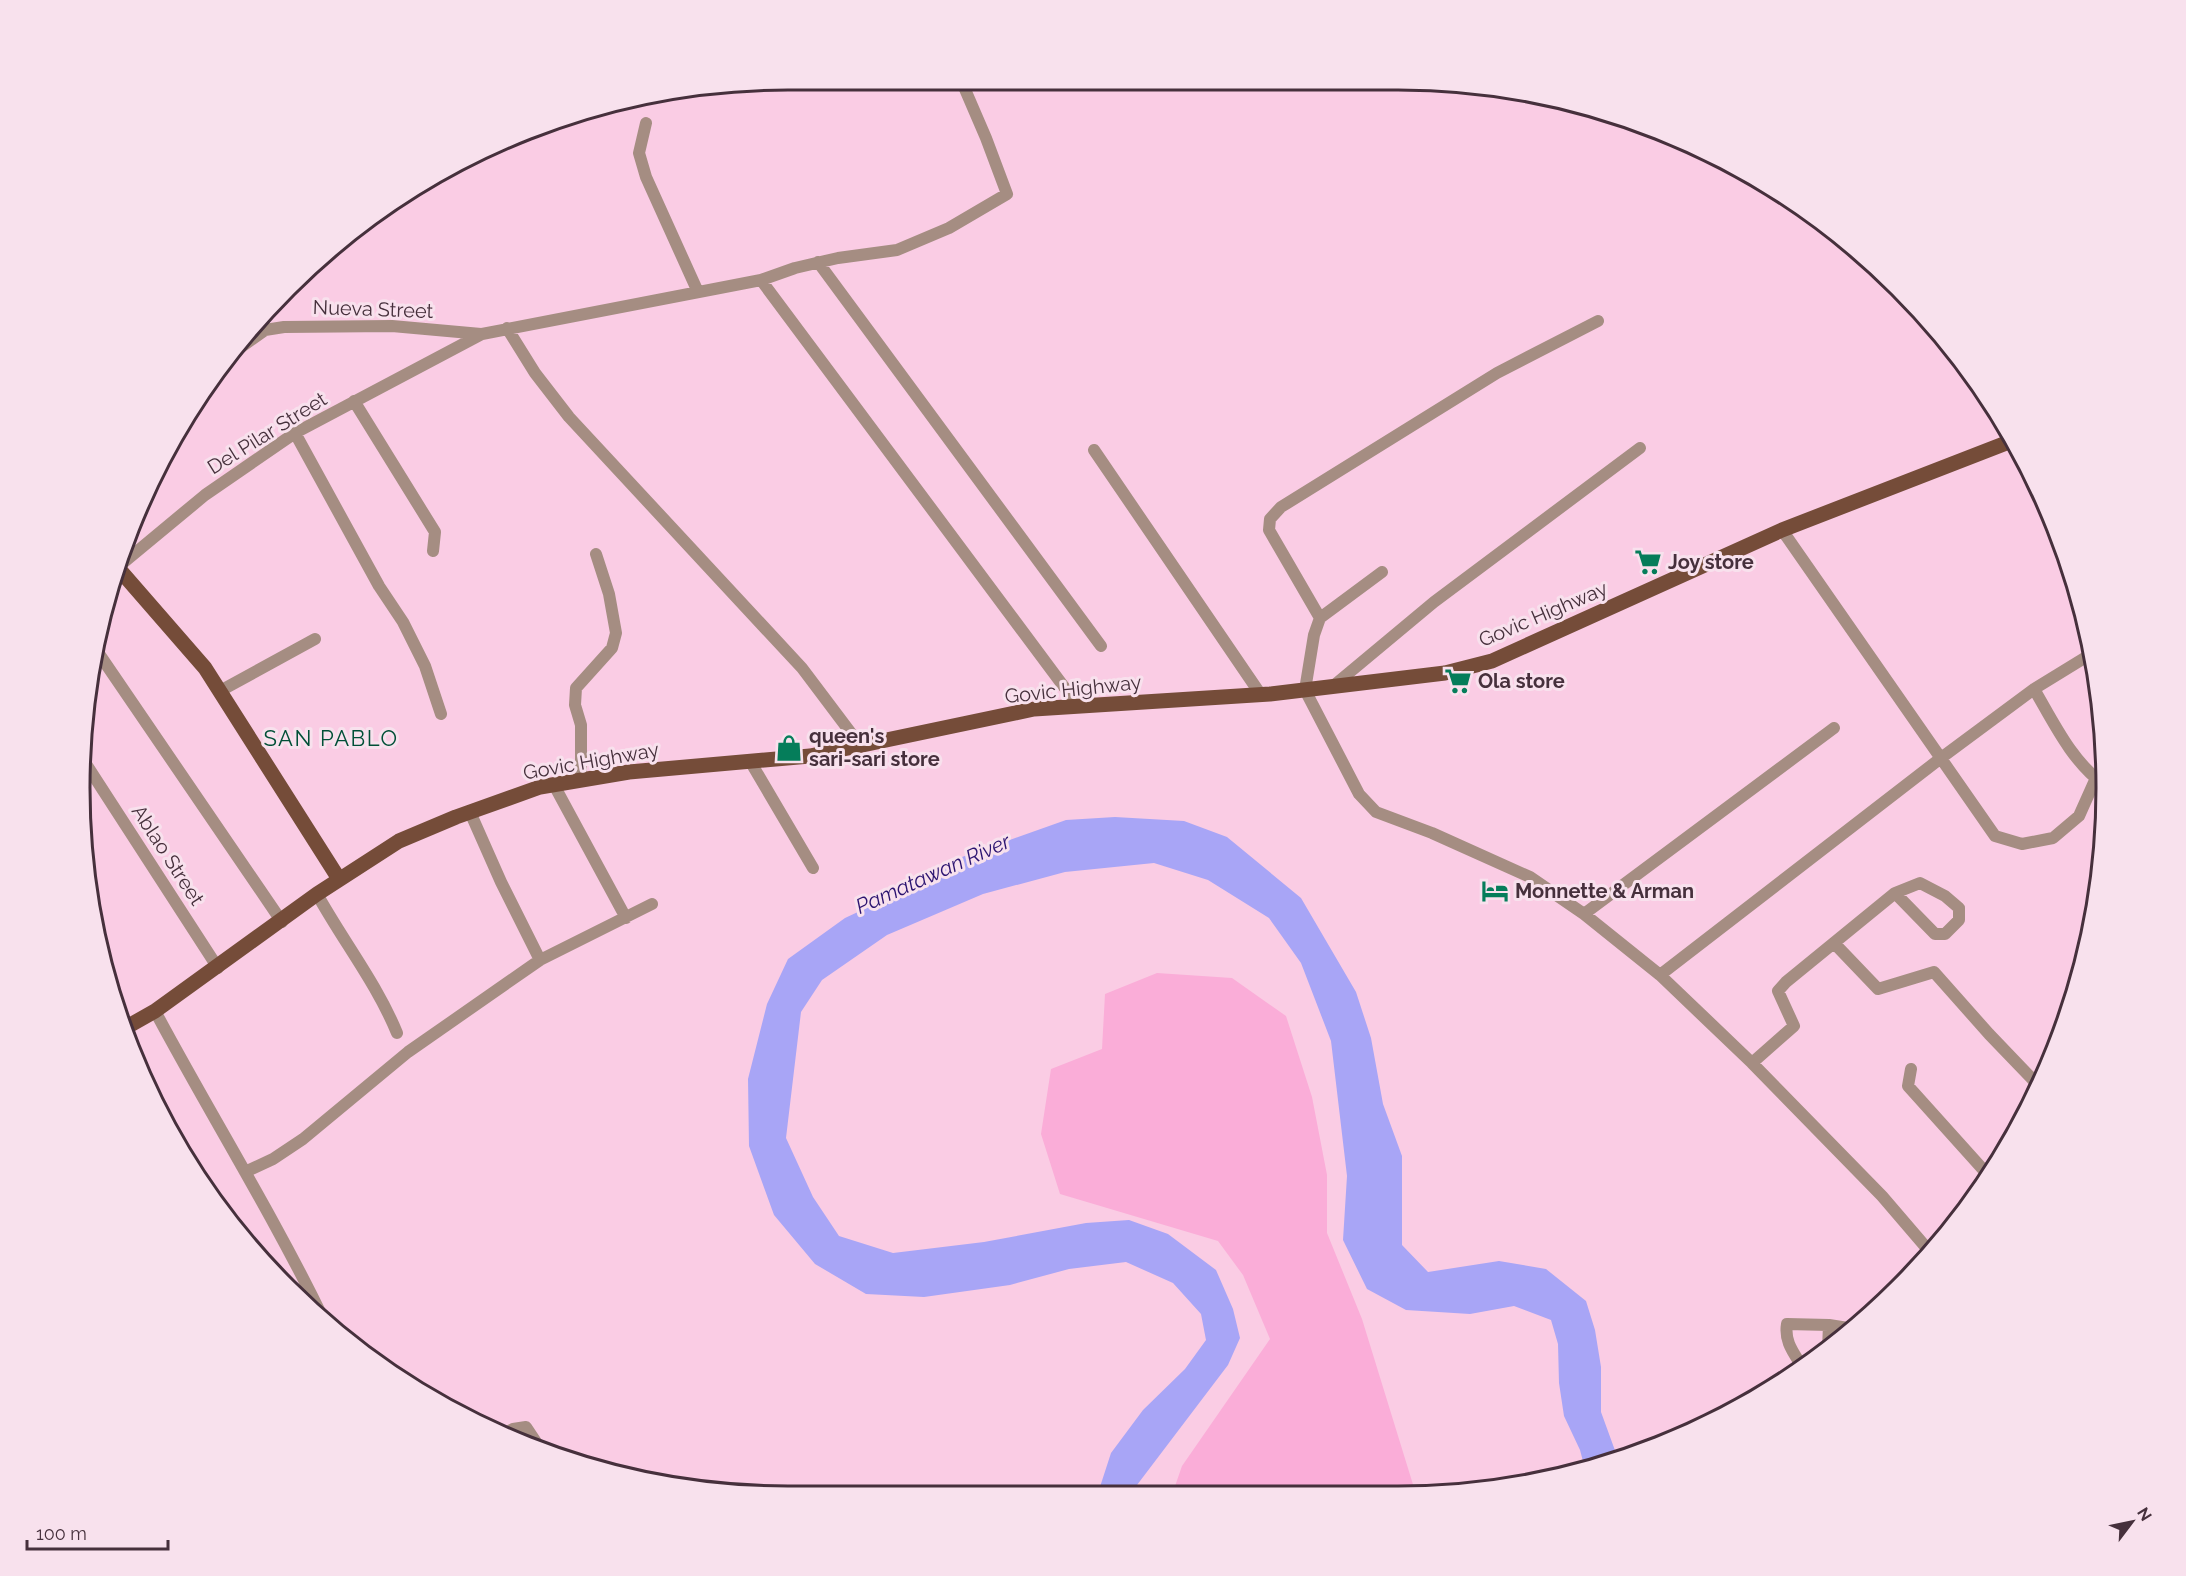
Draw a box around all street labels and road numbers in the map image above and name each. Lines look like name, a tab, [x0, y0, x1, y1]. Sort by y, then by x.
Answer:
street label: Nueva Street	[312, 295, 434, 323]
street label: Del Pilar Street	[203, 387, 331, 479]
street label: Govic Highway	[1475, 576, 1611, 652]
street label: Govic Highway	[1003, 670, 1143, 708]
street label: Govic Highway	[521, 737, 661, 785]
street label: Ablao Street	[127, 800, 209, 910]

